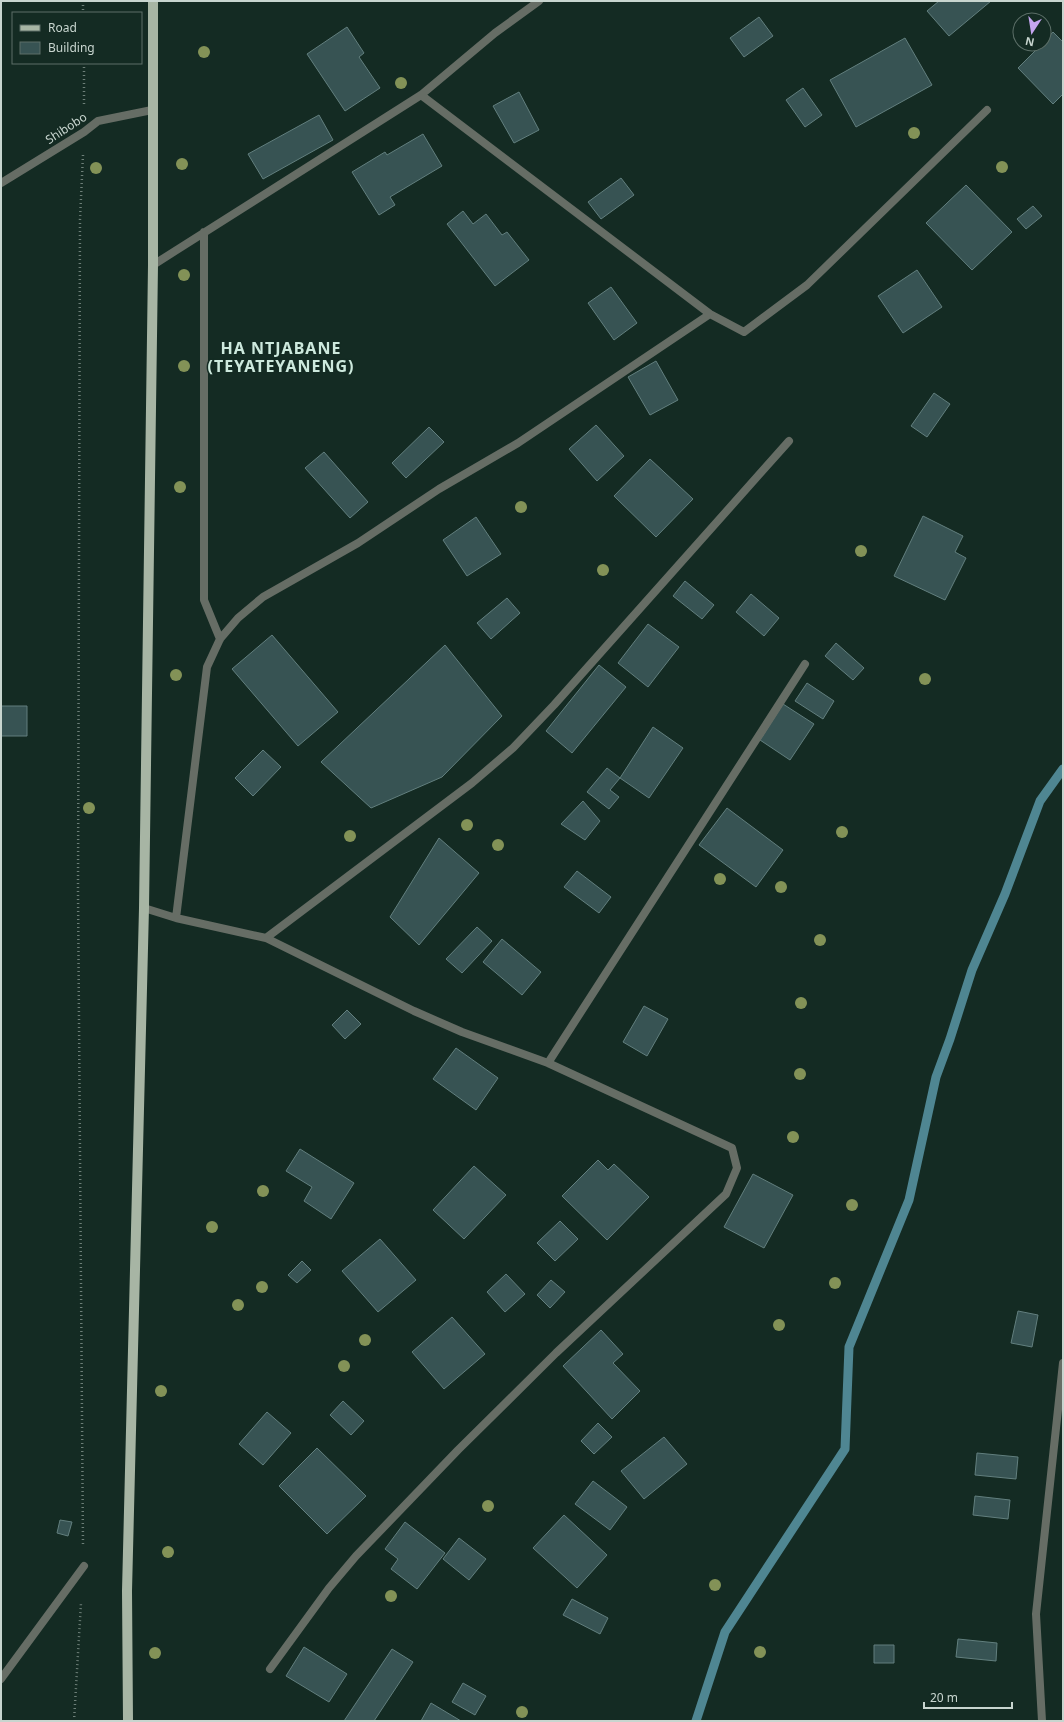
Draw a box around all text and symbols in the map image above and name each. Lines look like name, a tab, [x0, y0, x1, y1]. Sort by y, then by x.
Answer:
legend	[12, 12, 142, 64]
north arrow	[1012, 12, 1052, 52]
text: Road	[48, 19, 77, 36]
text: N	[1024, 34, 1036, 51]
text: Building	[48, 39, 95, 56]
street label: Shibobo	[42, 108, 90, 148]
district label: HA NTJABANE (TEYATEYANENG)	[208, 337, 354, 377]
scale bar	[924, 1684, 1012, 1710]
text: 20 m	[930, 1689, 958, 1706]

